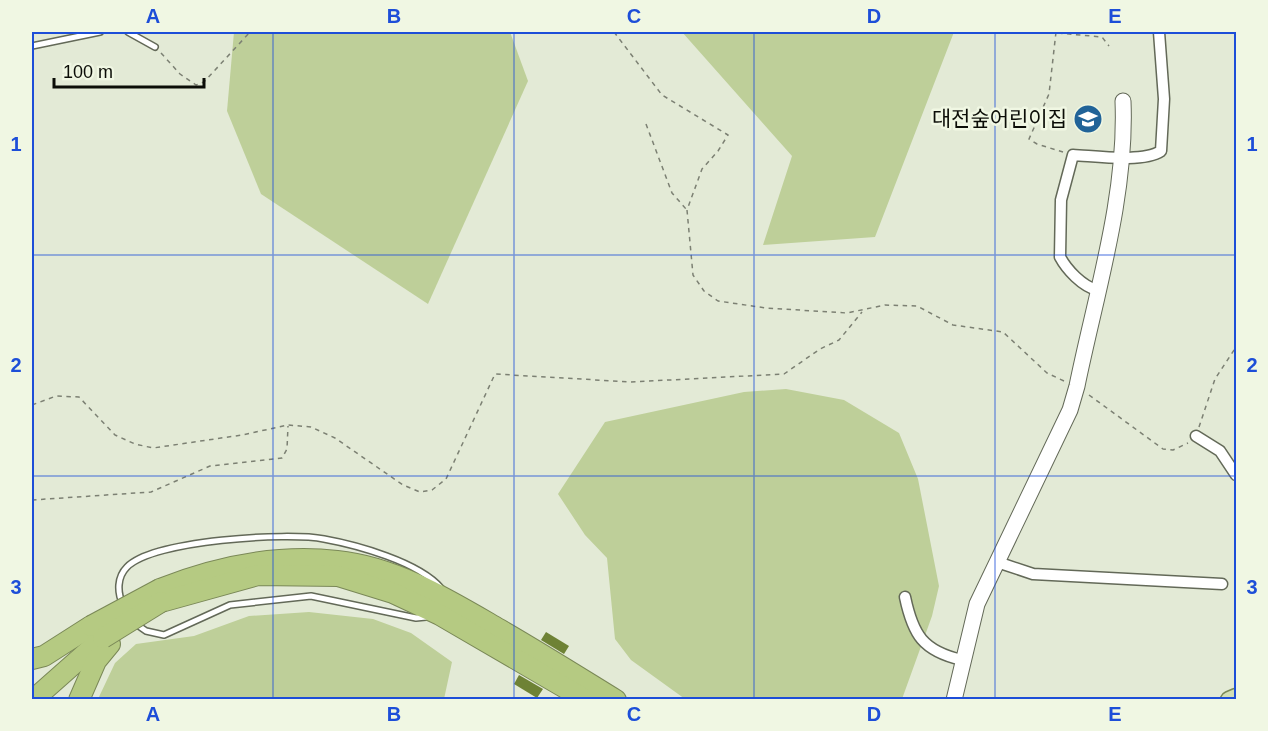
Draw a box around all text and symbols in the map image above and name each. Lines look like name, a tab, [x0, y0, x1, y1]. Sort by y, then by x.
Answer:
text: A	[146, 5, 160, 27]
text: B	[387, 5, 401, 27]
text: C	[627, 5, 641, 27]
text: D	[867, 5, 881, 27]
text: E	[1108, 5, 1122, 27]
scale bar	[54, 51, 204, 89]
text: 100 m	[63, 62, 113, 82]
school or university icon: 대전숲어린이집	[1072, 103, 1104, 135]
place label: 대전숲어린이집	[932, 107, 1067, 130]
text: 1	[10, 133, 22, 155]
text: 1	[1246, 133, 1258, 155]
text: 2	[10, 354, 22, 376]
text: 2	[1246, 354, 1258, 376]
text: 3	[10, 576, 22, 598]
text: 3	[1246, 576, 1258, 598]
text: A	[146, 703, 160, 725]
text: B	[387, 703, 401, 725]
text: C	[627, 703, 641, 725]
text: D	[867, 703, 881, 725]
text: E	[1108, 703, 1122, 725]

